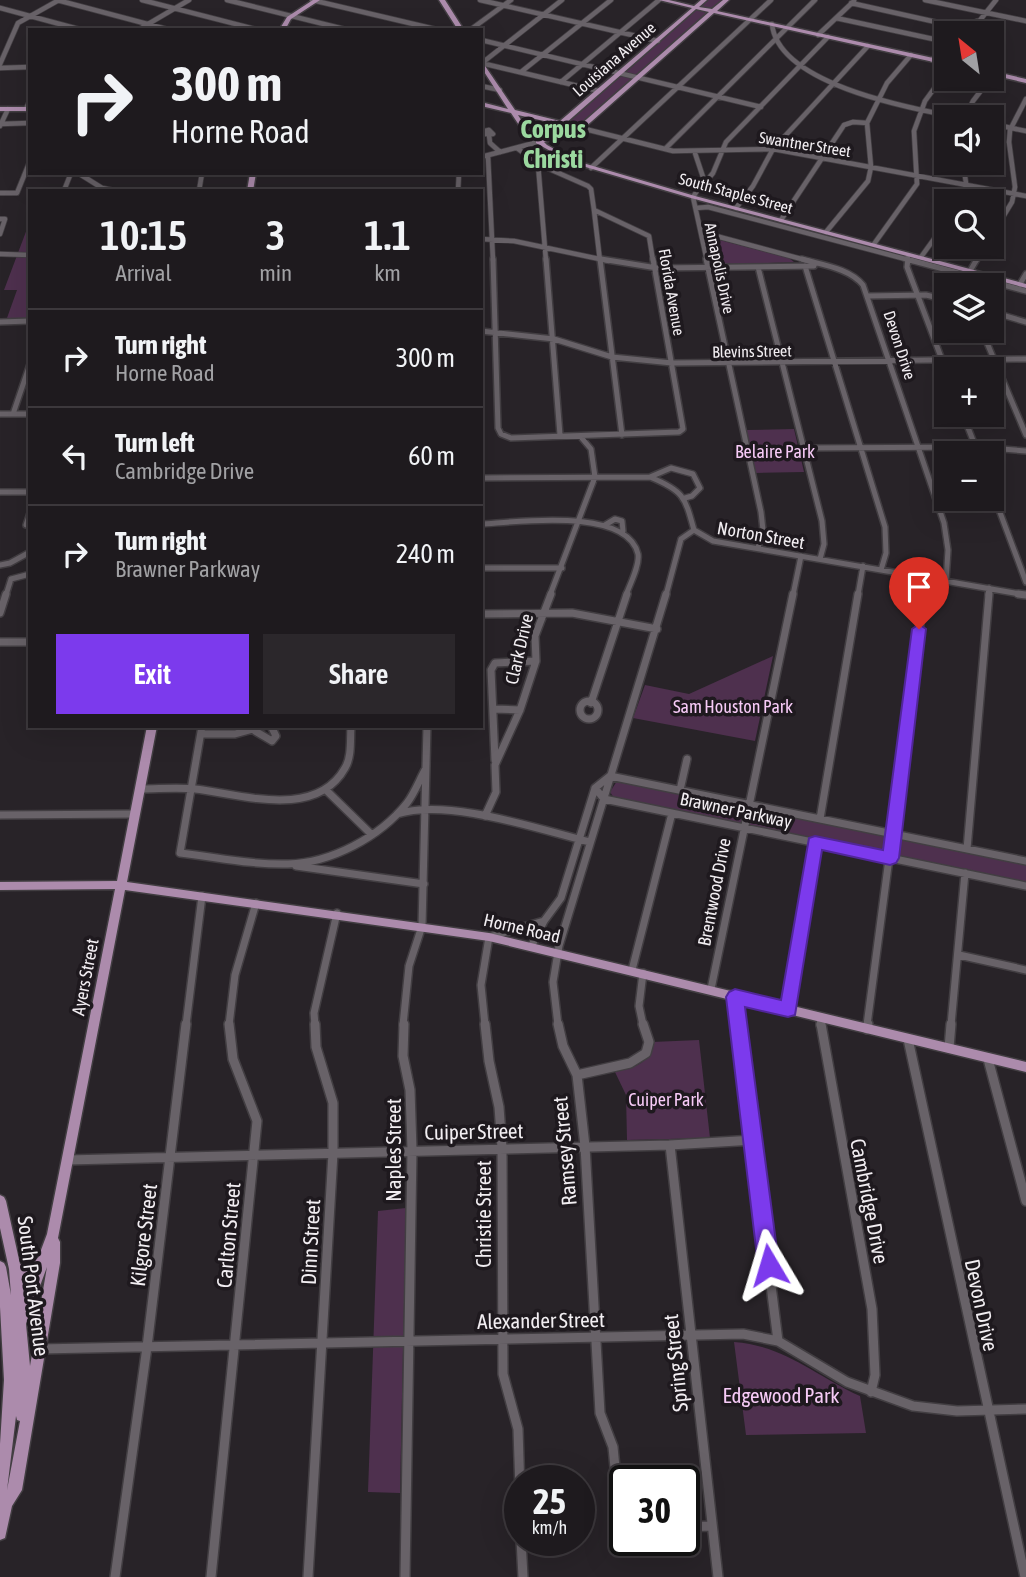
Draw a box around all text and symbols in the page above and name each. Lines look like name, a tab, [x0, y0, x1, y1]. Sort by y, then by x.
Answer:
street label: Louisiana Avenue	[569, 18, 659, 100]
north arrow	[934, 21, 1004, 91]
map controls	[934, 21, 1004, 511]
text: 300 m	[171, 55, 282, 111]
icon: right	[56, 56, 147, 147]
button: sound	[934, 105, 1004, 175]
text: Horne Road	[171, 113, 310, 150]
district label: Corpus Christi	[520, 114, 586, 174]
street label: Swantner Street	[758, 128, 853, 160]
street label: South Staples Street	[677, 169, 795, 218]
button: search	[934, 189, 1004, 259]
text: 10:15	[100, 211, 187, 259]
text: 3	[266, 211, 286, 259]
text: 1.1	[364, 211, 411, 259]
street label: Annapolis Drive	[701, 221, 738, 315]
street label: Florida Avenue	[656, 247, 688, 337]
text: Arrival	[115, 260, 172, 286]
text: min	[259, 260, 292, 286]
text: km	[374, 260, 401, 286]
button: layers	[934, 273, 1004, 343]
street label: Devon Drive	[880, 308, 920, 382]
text: Turn right	[115, 330, 206, 360]
icon: right	[56, 339, 94, 377]
street label: Blevins Street	[712, 341, 792, 361]
text: 300 m	[396, 343, 455, 373]
button: +	[934, 357, 1004, 427]
text: Horne Road	[115, 360, 215, 386]
text: Turn left	[115, 428, 195, 458]
icon: left	[56, 437, 94, 475]
text: 60 m	[408, 441, 455, 471]
park label: Belaire Park	[735, 441, 815, 462]
button: −	[934, 441, 1004, 511]
text: Cambridge Drive	[115, 458, 254, 484]
street label: Norton Street	[716, 517, 806, 553]
text: Turn right	[115, 526, 206, 556]
icon: right	[56, 535, 94, 573]
text: 240 m	[396, 539, 455, 569]
text: Brawner Parkway	[115, 556, 260, 582]
pin	[889, 557, 949, 629]
icon: arrive	[900, 568, 938, 606]
street label: Clark Drive	[501, 612, 537, 686]
button: Exit	[56, 634, 249, 714]
button: Share	[263, 634, 455, 714]
park label: Sam Houston Park	[673, 696, 793, 717]
street label: Brawner Parkway	[678, 788, 794, 832]
street label: Brentwood Drive	[693, 836, 735, 948]
street label: Horne Road	[482, 909, 562, 947]
street label: Ayers Street	[67, 937, 103, 1017]
park label: Cuiper Park	[628, 1089, 704, 1110]
street label: Ramsey Street	[547, 1095, 581, 1207]
street label: Naples Street	[381, 1098, 405, 1202]
street label: Cuiper Street	[424, 1118, 524, 1144]
street label: Cambridge Drive	[846, 1136, 894, 1266]
street label: Christie Street	[471, 1160, 495, 1268]
street label: Carlton Street	[211, 1181, 245, 1289]
street label: Kilgore Street	[125, 1182, 161, 1288]
street label: Dinn Street	[296, 1198, 324, 1286]
street label: South Port Avenue	[14, 1215, 54, 1357]
position arrow	[732, 1228, 806, 1302]
street label: Devon Drive	[961, 1257, 1003, 1353]
street label: Alexander Street	[477, 1307, 605, 1333]
street label: Spring Street	[658, 1313, 692, 1413]
park label: Edgewood Park	[723, 1383, 839, 1407]
speed limit sign: 30	[609, 1465, 700, 1556]
text: 25	[533, 1481, 566, 1521]
text: km/h	[532, 1517, 567, 1538]

